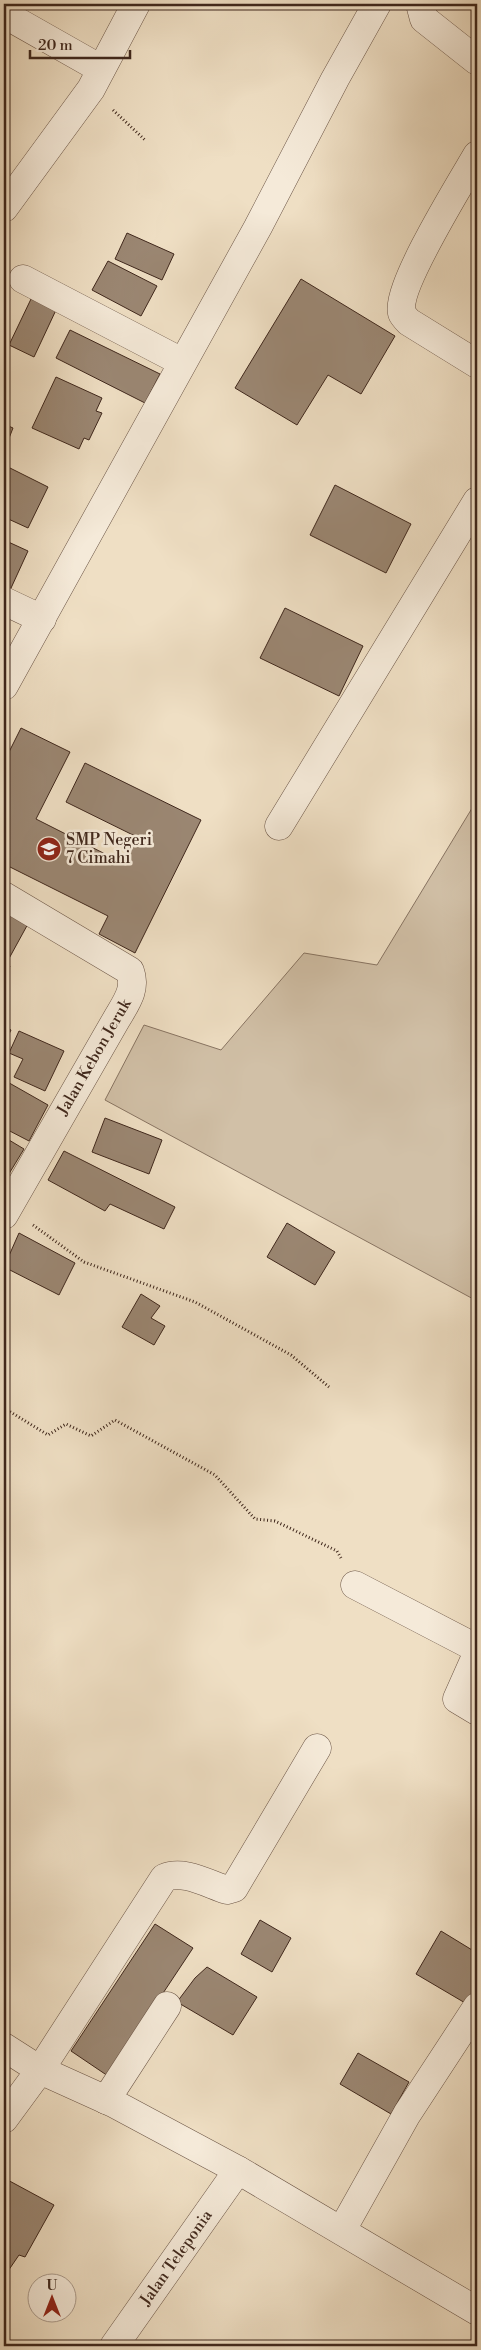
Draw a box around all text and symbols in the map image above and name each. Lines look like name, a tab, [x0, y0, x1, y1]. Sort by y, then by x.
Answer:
scale bar	[30, 28, 130, 60]
text: 20 m	[38, 36, 73, 55]
place label: SMP Negeri 7 Cimahi	[66, 830, 152, 868]
school or university icon: SMP Negeri 7 Cimahi	[36, 836, 62, 862]
street label: Jalan Kebon Jeruk	[52, 994, 136, 1120]
street label: Jalan Teleponia	[135, 2205, 217, 2310]
north arrow	[28, 2272, 78, 2322]
text: U	[47, 2277, 58, 2295]

